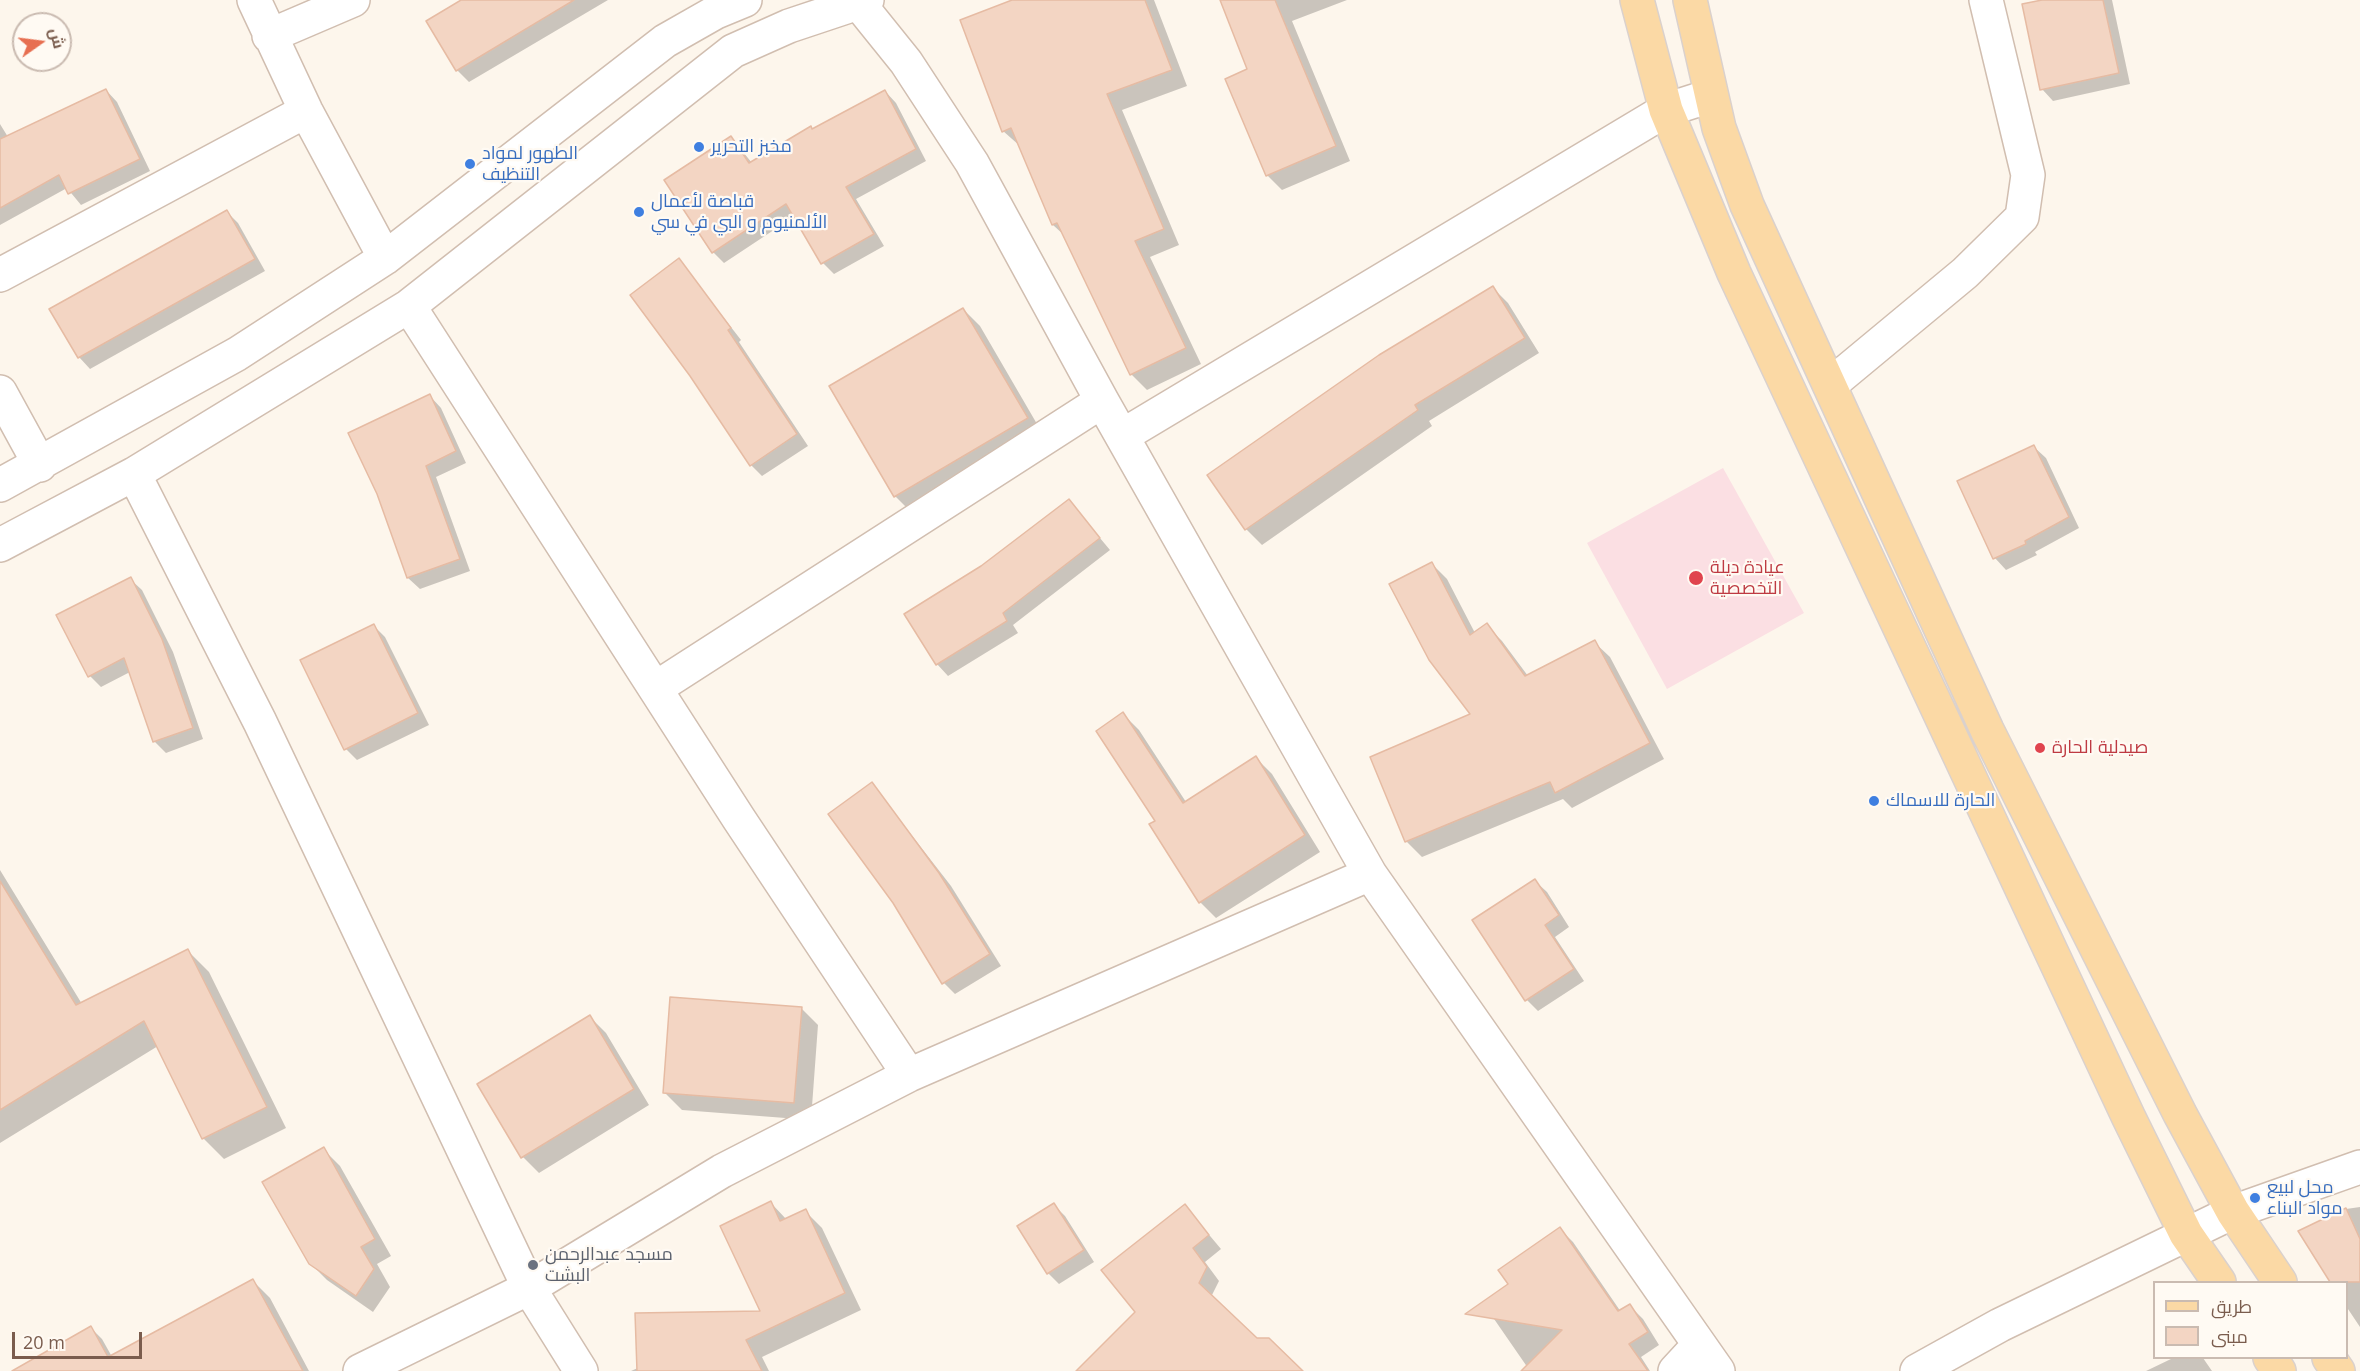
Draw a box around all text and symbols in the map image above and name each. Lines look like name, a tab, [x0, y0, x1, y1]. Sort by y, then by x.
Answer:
north arrow	[12, 12, 72, 72]
text: ش	[44, 26, 71, 51]
place label: مخبز التحرير	[711, 136, 792, 158]
marker: مخبز التحرير	[692, 140, 706, 154]
place label: الطهور لمواد التنظيف	[482, 143, 578, 186]
marker: الطهور لمواد التنظيف	[463, 157, 477, 171]
place label: قباصة لأعمال الألمنيوم و البي في سي	[651, 191, 827, 234]
marker: قباصة لأعمال الألمنيوم و البي في سي	[632, 205, 646, 219]
place label: عيادة ديلة التخصصية	[1710, 557, 1785, 600]
marker: عيادة ديلة التخصصية	[1687, 569, 1705, 587]
place label: صيدلية الحارة	[2052, 737, 2148, 759]
marker: صيدلية الحارة	[2033, 741, 2047, 755]
place label: الحارة للاسماك	[1886, 790, 1995, 812]
marker: الحارة للاسماك	[1867, 794, 1881, 808]
place label: محل لبيع مواد البناء	[2267, 1177, 2343, 1220]
marker: محل لبيع مواد البناء	[2248, 1191, 2262, 1205]
place label: مسجد عبدالرحمن البشت	[545, 1244, 673, 1286]
marker: مسجد عبدالرحمن البشت	[526, 1258, 540, 1272]
legend	[2153, 1281, 2348, 1359]
text: طريق	[2211, 1294, 2252, 1318]
scale bar	[15, 1320, 146, 1358]
text: مبنى	[2211, 1324, 2248, 1348]
text: 20 m	[23, 1330, 65, 1354]

